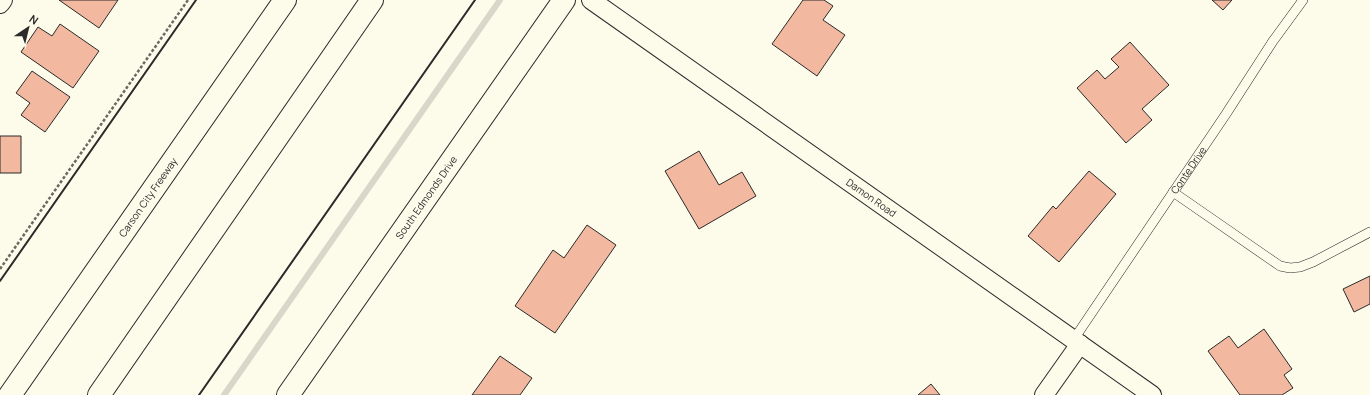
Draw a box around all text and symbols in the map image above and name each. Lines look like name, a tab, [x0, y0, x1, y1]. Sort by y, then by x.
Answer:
north arrow	[8, 8, 48, 48]
text: N	[26, 11, 42, 28]
street label: Conte Drive	[1167, 143, 1209, 196]
street label: South Edmonds Drive	[392, 153, 460, 242]
street label: Carson City Freeway	[115, 154, 181, 240]
street label: Damon Road	[844, 175, 899, 220]

